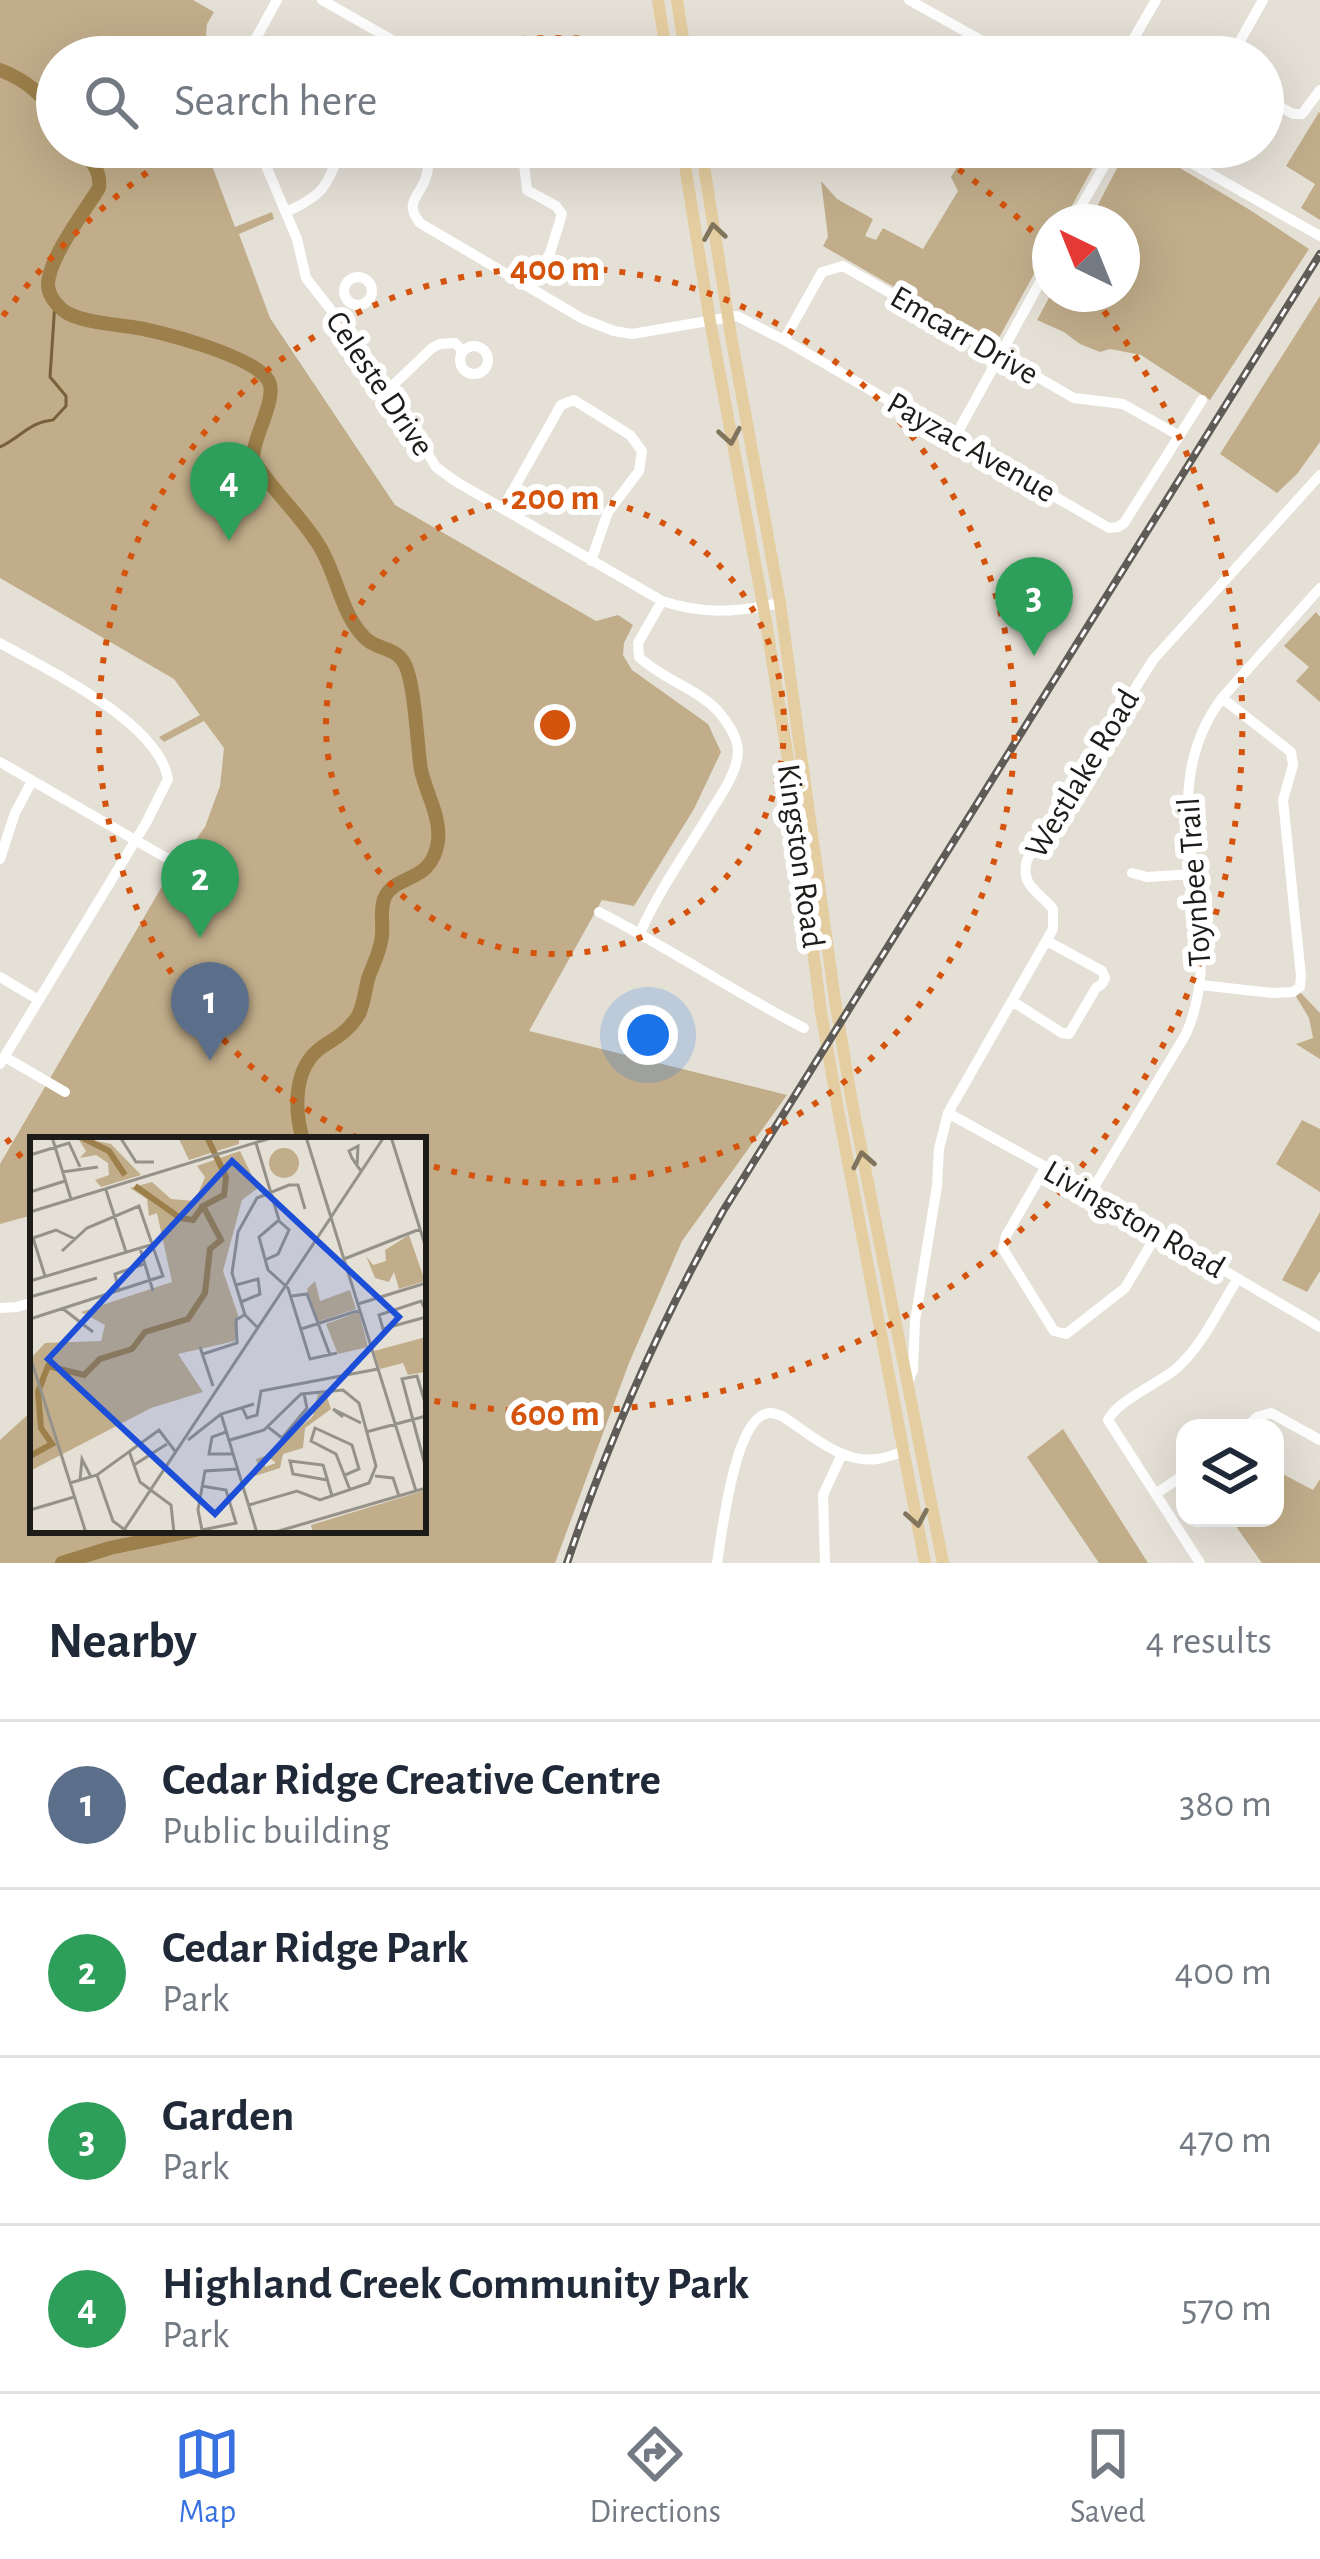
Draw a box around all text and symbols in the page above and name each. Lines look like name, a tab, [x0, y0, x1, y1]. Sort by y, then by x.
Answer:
search box	[36, 36, 1284, 168]
icon: search	[78, 69, 144, 135]
text: Search here	[174, 79, 377, 124]
north arrow	[1032, 204, 1140, 312]
one-way arrow	[702, 222, 728, 241]
text: 400 m	[510, 251, 600, 287]
street label: Emcarr Drive	[884, 281, 1044, 391]
street label: Celeste Drive	[319, 306, 439, 462]
street label: Payzac Avenue	[881, 387, 1061, 509]
one-way arrow	[717, 425, 742, 445]
pin: 4	[190, 442, 268, 541]
text: 200 m	[511, 480, 599, 516]
pin: 3	[995, 557, 1073, 656]
street label: Westlake Road	[1020, 684, 1146, 864]
centre of rings	[534, 704, 576, 746]
street label: Kingston Road	[771, 762, 829, 950]
street label: Toynbee Trail	[1173, 796, 1217, 968]
pin: 2	[161, 839, 239, 938]
pin: 1	[171, 962, 249, 1061]
your location	[618, 1005, 678, 1065]
inset map	[30, 1137, 426, 1533]
one-way arrow	[851, 1150, 877, 1170]
street label: Livingston Road	[1038, 1155, 1230, 1285]
text: 600 m	[510, 1396, 600, 1432]
map controls	[1176, 1419, 1284, 1527]
button: layers	[1176, 1419, 1284, 1527]
one-way arrow	[903, 1508, 928, 1528]
text: Nearby	[48, 1616, 197, 1667]
text: 4 results	[1145, 1622, 1272, 1661]
text: Cedar Ridge Creative Centre	[162, 1758, 661, 1803]
text: 1	[80, 1785, 94, 1824]
text: 380 m	[1179, 1785, 1272, 1824]
text: Public building	[162, 1812, 390, 1851]
text: Cedar Ridge Park	[162, 1926, 468, 1971]
text: 2	[78, 1953, 96, 1992]
text: 400 m	[1174, 1953, 1272, 1992]
text: Park	[162, 1980, 229, 2019]
text: Garden	[162, 2094, 294, 2139]
text: 3	[79, 2121, 95, 2160]
text: 470 m	[1179, 2121, 1272, 2160]
text: Park	[162, 2148, 229, 2187]
text: Highland Creek Community Park	[162, 2262, 749, 2307]
text: 4	[77, 2289, 97, 2328]
text: 570 m	[1181, 2289, 1272, 2328]
text: Park	[162, 2316, 229, 2355]
tab: Map	[174, 2421, 240, 2533]
tab: Directions	[589, 2421, 721, 2533]
tab: Saved	[1070, 2421, 1145, 2533]

